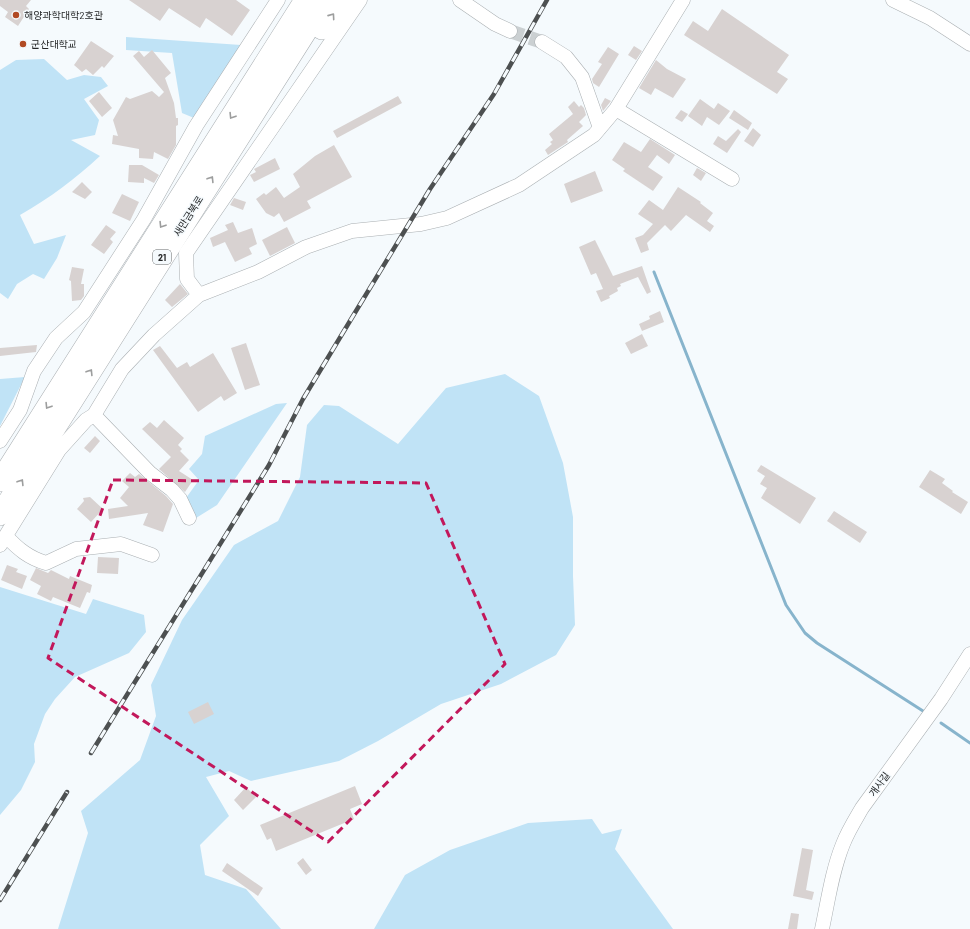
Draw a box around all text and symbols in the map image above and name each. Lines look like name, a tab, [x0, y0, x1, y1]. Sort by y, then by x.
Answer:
place label: 해양과학대학2호관	[24, 9, 104, 21]
marker: 해양과학대학2호관	[11, 10, 21, 20]
one-way arrow	[327, 13, 335, 20]
place label: 군산대학교	[31, 38, 77, 50]
marker: 군산대학교	[18, 39, 28, 49]
one-way arrow	[229, 112, 237, 119]
one-way arrow	[207, 176, 214, 183]
street label: 새만금북로	[171, 193, 205, 239]
one-way arrow	[160, 221, 167, 228]
road number: 21	[153, 250, 171, 264]
one-way arrow	[85, 369, 93, 376]
one-way arrow	[45, 402, 52, 409]
one-way arrow	[16, 479, 23, 486]
street label: 개사길	[866, 769, 892, 799]

